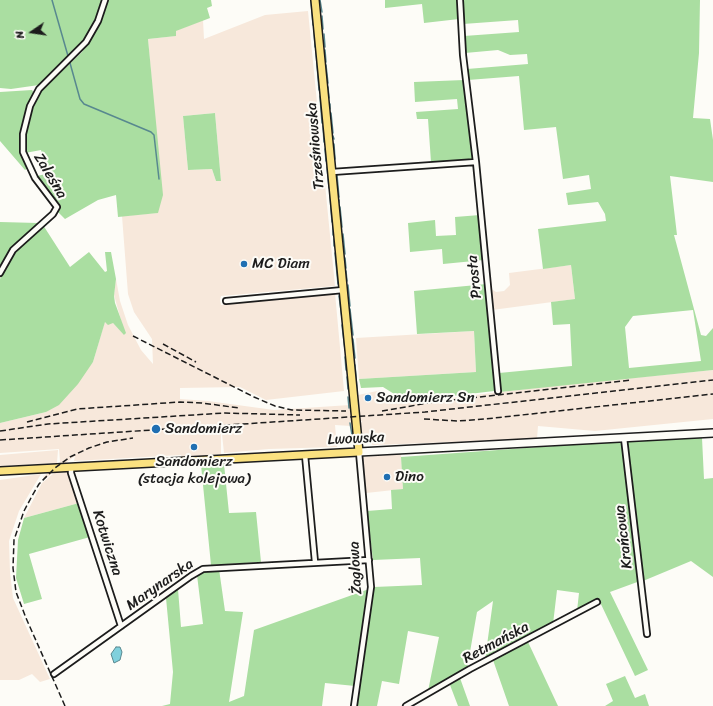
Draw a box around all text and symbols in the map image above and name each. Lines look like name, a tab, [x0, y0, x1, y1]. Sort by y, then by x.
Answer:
north arrow	[12, 12, 52, 52]
text: N	[10, 29, 30, 41]
street label: Trześniowska	[303, 102, 329, 190]
street label: Zaleśna	[29, 150, 71, 202]
place label: MC Diam	[252, 255, 310, 273]
street label: Prosta	[464, 255, 486, 299]
marker: MC Diam	[239, 259, 249, 269]
place label: Sandomierz Sn	[376, 389, 475, 407]
marker: Sandomierz Sn	[363, 393, 373, 403]
place label: Sandomierz	[165, 420, 242, 438]
marker: Sandomierz	[150, 423, 162, 435]
street label: Lwowska	[327, 429, 385, 449]
marker: Sandomierz (stacja kolejowa)	[189, 442, 199, 452]
place label: Sandomierz (stacja kolejowa)	[138, 453, 250, 488]
place label: Dino	[395, 468, 424, 486]
marker: Dino	[382, 472, 392, 482]
street label: Krańcowa	[611, 504, 637, 570]
street label: Kotwiczna	[88, 508, 126, 578]
street label: Żaglowa	[346, 541, 366, 595]
street label: Marynarska	[123, 555, 197, 615]
street label: Retmańska	[460, 618, 532, 668]

